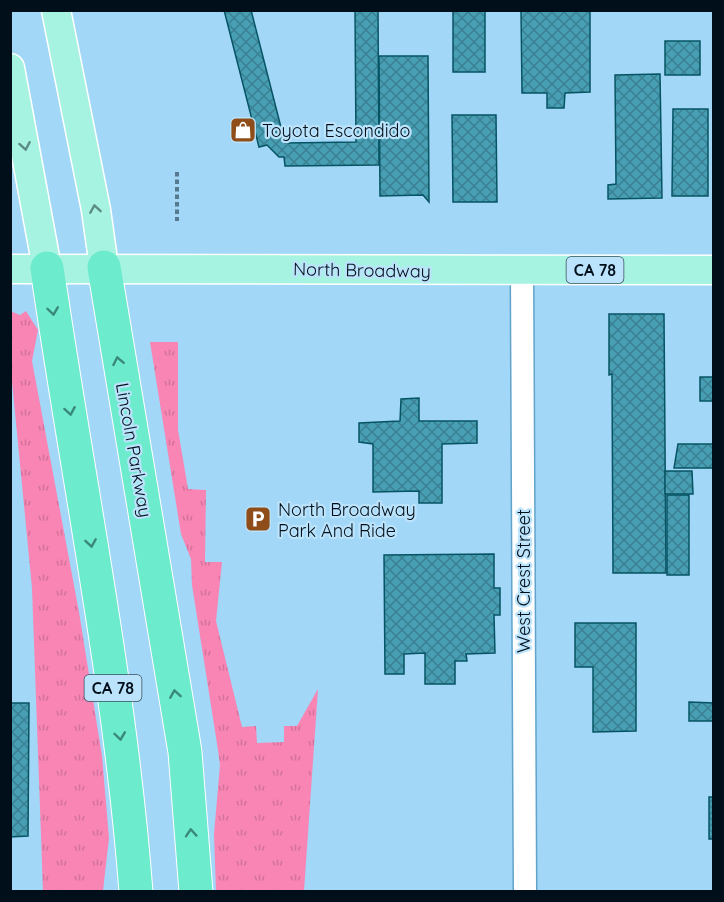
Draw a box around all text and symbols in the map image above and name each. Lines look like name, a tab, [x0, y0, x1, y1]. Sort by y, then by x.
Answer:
shop icon: Toyota Escondido	[228, 115, 258, 145]
place label: Toyota Escondido	[262, 119, 410, 142]
one-way arrow	[18, 141, 31, 151]
one-way arrow	[90, 205, 102, 214]
street label: North Broadway	[293, 257, 431, 283]
road number: CA 78	[566, 257, 624, 283]
one-way arrow	[47, 306, 59, 315]
one-way arrow	[112, 357, 125, 367]
street label: Lincoln Parkway	[111, 381, 157, 519]
one-way arrow	[63, 405, 76, 415]
place label: North Broadway Park And Ride	[278, 498, 416, 542]
parking icon: North Broadway Park And Ride	[243, 504, 273, 534]
street label: West Crest Street	[512, 509, 535, 653]
one-way arrow	[85, 539, 97, 548]
road number: CA 78	[84, 675, 142, 701]
one-way arrow	[170, 690, 182, 699]
one-way arrow	[113, 732, 126, 741]
one-way arrow	[185, 829, 198, 838]

